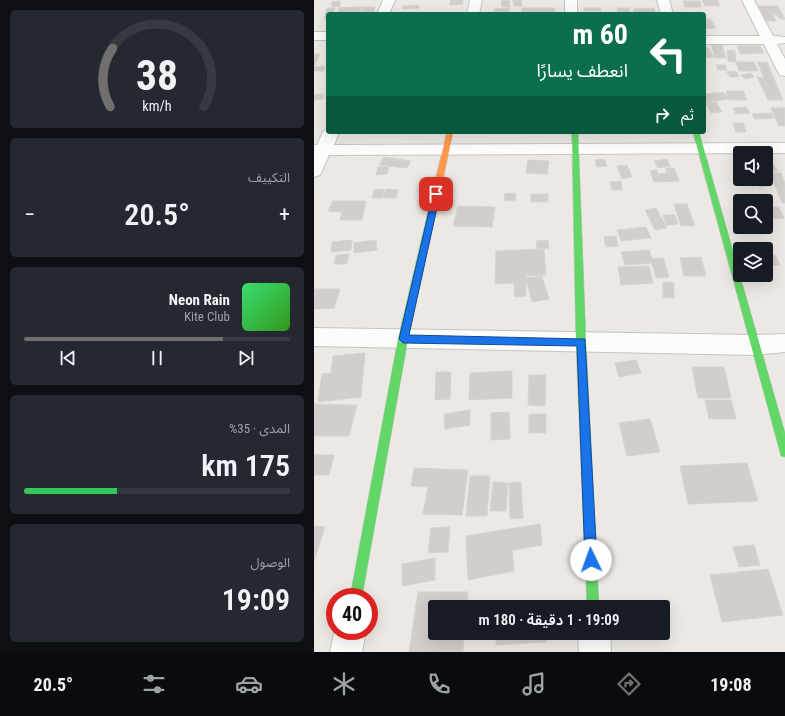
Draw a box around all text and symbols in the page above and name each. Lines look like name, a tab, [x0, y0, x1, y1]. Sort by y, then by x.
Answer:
text: 60 m	[572, 18, 628, 51]
icon: left	[642, 28, 694, 80]
text: 38	[136, 51, 178, 100]
text: انعطف يسارًا	[536, 60, 628, 81]
text: km/h	[142, 98, 172, 114]
icon: right	[651, 104, 673, 126]
text: ثم	[681, 106, 694, 124]
map controls	[733, 146, 773, 282]
button: sound	[733, 146, 773, 186]
text: التكييف	[248, 170, 290, 185]
pin	[419, 177, 453, 211]
icon: arrive	[425, 183, 447, 205]
button: search	[733, 194, 773, 234]
text: 20.5°	[124, 197, 190, 232]
text: −	[24, 202, 35, 227]
text: +	[279, 202, 290, 227]
button: layers	[733, 242, 773, 282]
text: Neon Rain	[169, 291, 230, 309]
text: Kite Club	[184, 309, 230, 324]
icon: previous	[57, 347, 79, 369]
icon: pause	[146, 347, 168, 369]
icon: next	[235, 347, 257, 369]
text: المدى · 35%	[229, 421, 290, 436]
text: 175 km	[201, 448, 290, 483]
position arrow	[570, 539, 612, 581]
text: الوصول	[250, 555, 290, 570]
text: 19:09	[222, 582, 290, 617]
speed limit sign: 40	[326, 588, 378, 640]
text: 19:09 · 1 دقيقة · 180 m	[479, 611, 619, 629]
icon: filters	[140, 670, 168, 698]
icon: car	[235, 670, 263, 698]
icon: climate	[330, 670, 358, 698]
icon: phone	[425, 670, 453, 698]
icon: music	[520, 670, 548, 698]
icon: directions	[615, 670, 643, 698]
text: 20.5°	[34, 674, 73, 695]
text: 19:08	[710, 674, 752, 695]

